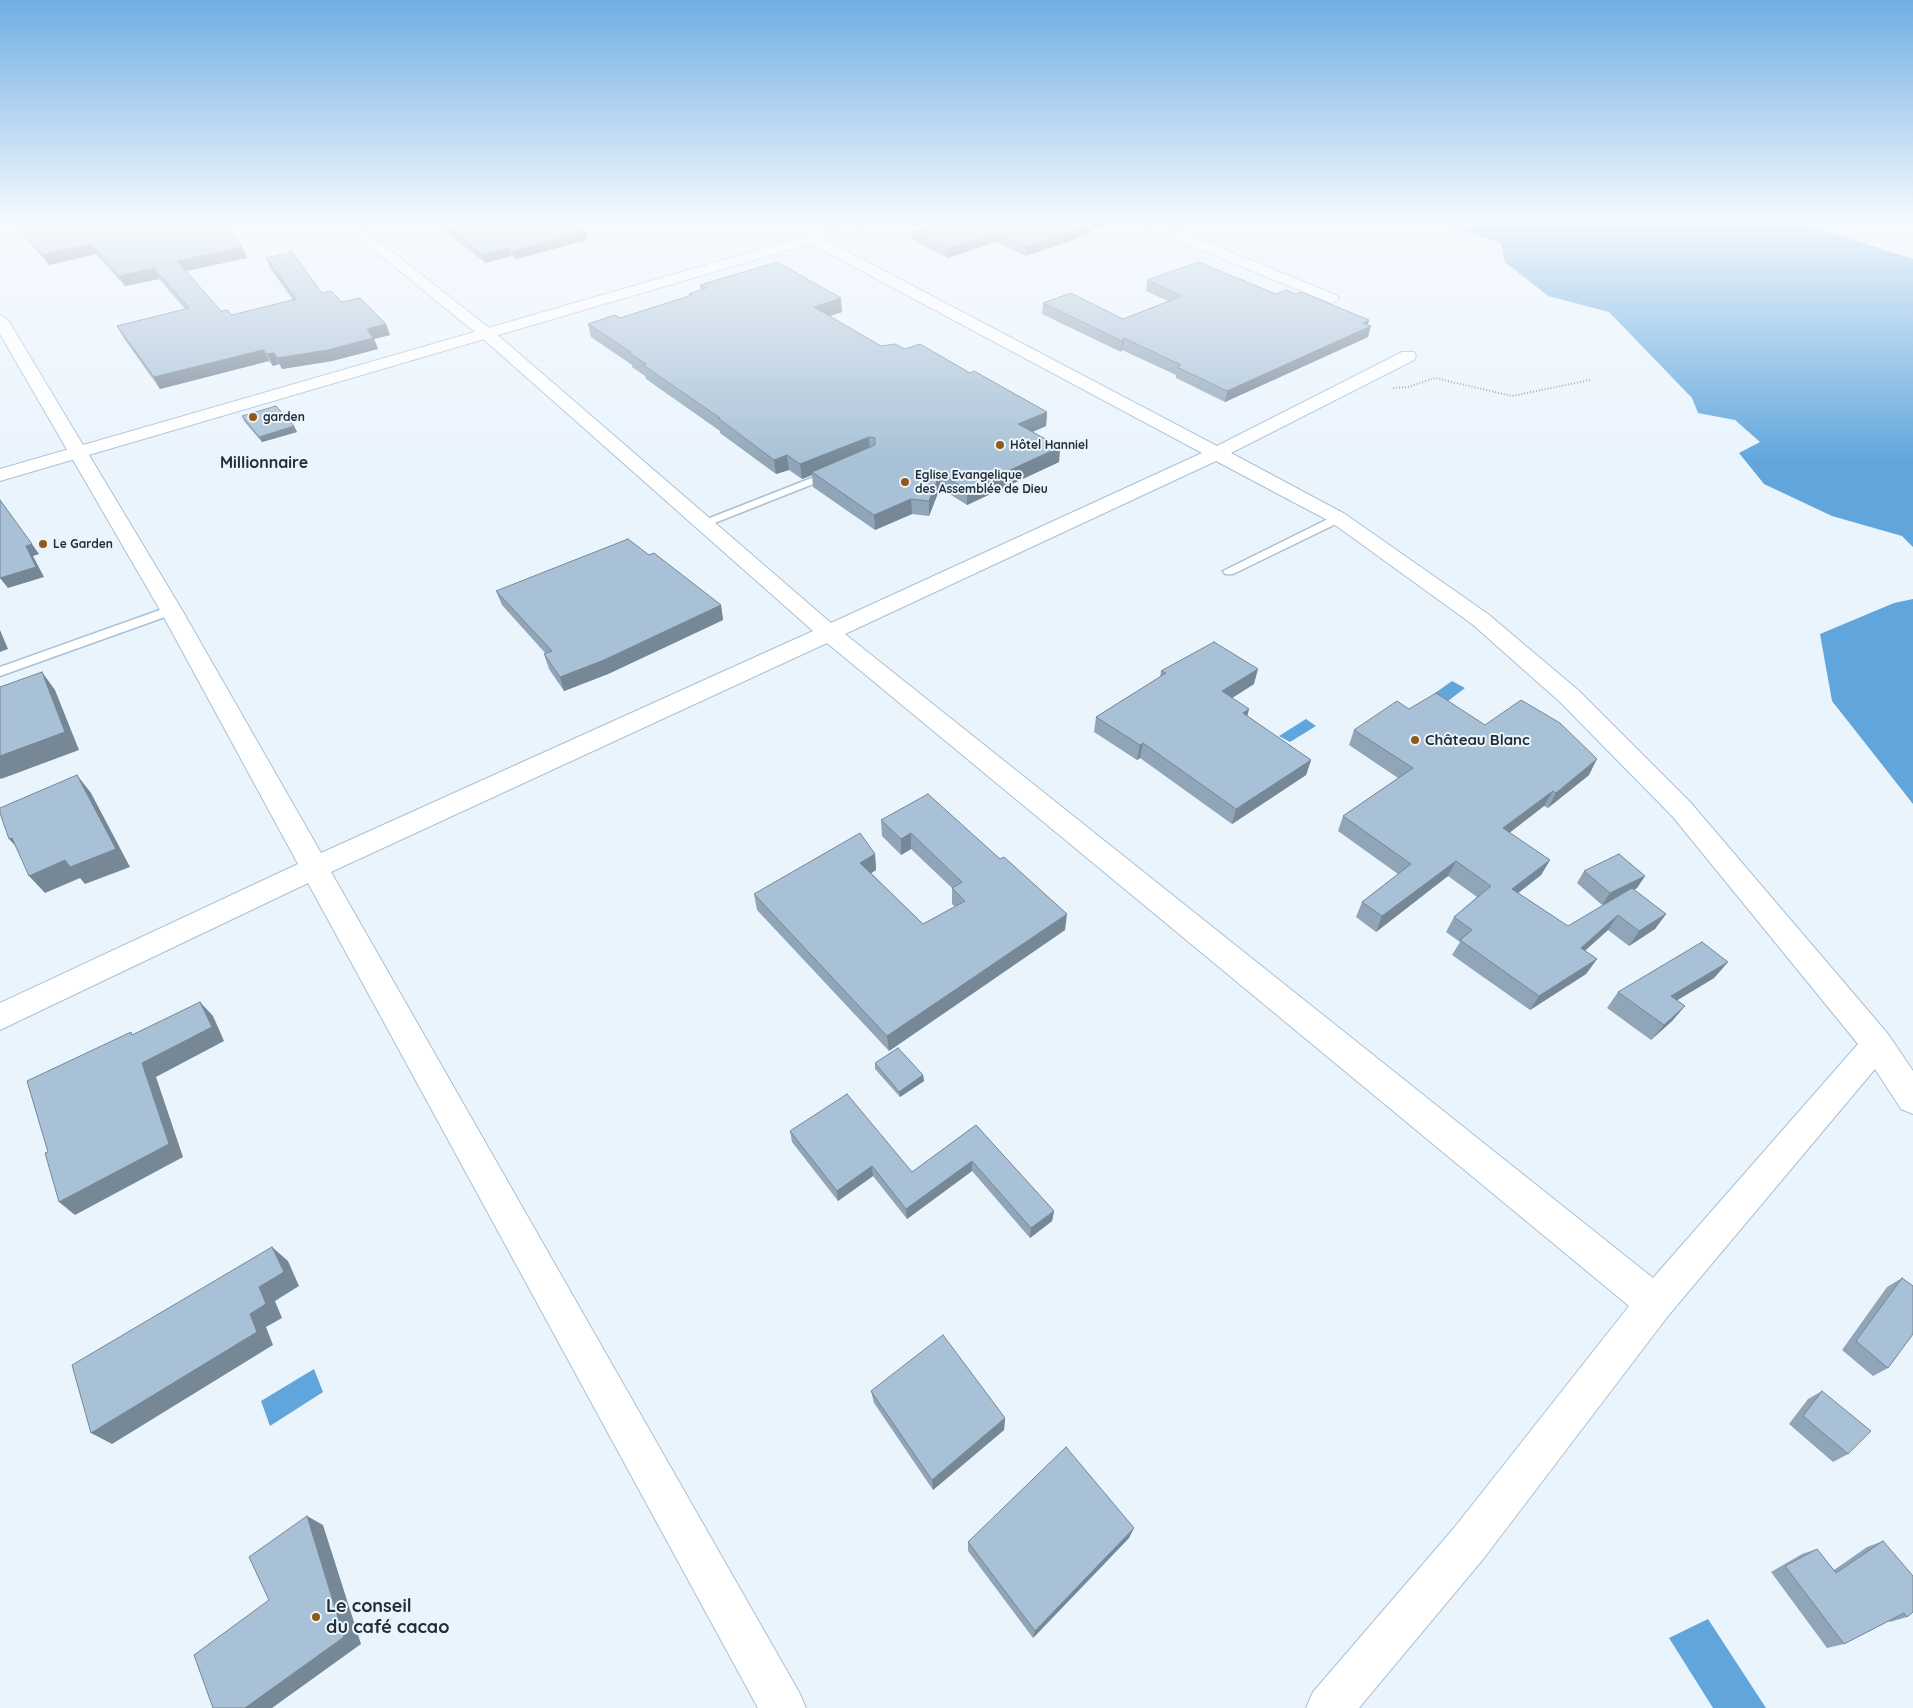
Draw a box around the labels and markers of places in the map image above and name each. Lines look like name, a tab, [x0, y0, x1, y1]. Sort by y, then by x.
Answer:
place label: garden	[263, 410, 305, 424]
marker: garden	[247, 411, 259, 423]
place label: Hôtel Hanniel	[1010, 438, 1088, 452]
marker: Hôtel Hanniel	[994, 439, 1006, 451]
place label: Eglise Evangelique des Assemblée de Dieu	[915, 468, 1048, 496]
marker: Eglise Evangelique des Assemblée de Dieu	[899, 476, 911, 488]
place label: Le Garden	[53, 537, 113, 551]
marker: Le Garden	[37, 538, 49, 550]
place label: Château Blanc	[1425, 731, 1530, 749]
marker: Château Blanc	[1409, 734, 1421, 746]
place label: Le conseil du café cacao	[326, 1596, 449, 1638]
marker: Le conseil du café cacao	[310, 1611, 322, 1623]

